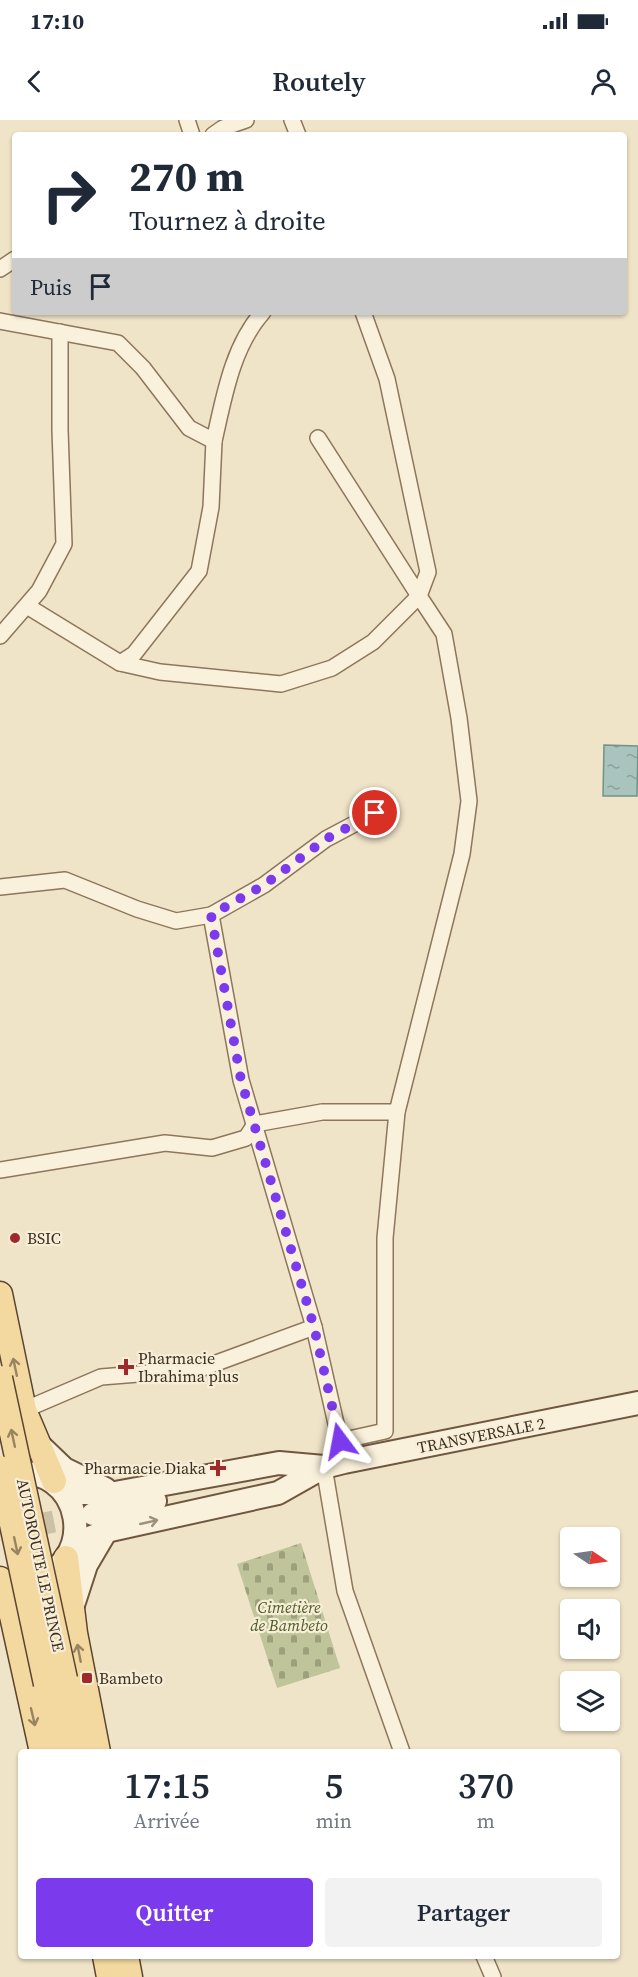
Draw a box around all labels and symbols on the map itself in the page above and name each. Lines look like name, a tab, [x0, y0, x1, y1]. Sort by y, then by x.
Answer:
pin	[349, 787, 400, 838]
place label: BSIC	[27, 1227, 61, 1249]
marker: BSIC	[8, 1231, 22, 1245]
place label: Pharmacie Ibrahima plus	[138, 1347, 239, 1387]
one-way arrow	[9, 1357, 20, 1377]
marker: Pharmacie Ibrahima plus	[119, 1360, 133, 1374]
position arrow	[308, 1409, 372, 1473]
street label: TRANSVERSALE 2	[415, 1412, 547, 1458]
one-way arrow	[7, 1428, 18, 1448]
place label: Pharmacie Diaka	[84, 1457, 207, 1479]
marker: Pharmacie Diaka	[211, 1461, 225, 1475]
street label: AUTOROUTE LE PRINCE	[12, 1476, 70, 1654]
one-way arrow	[138, 1516, 158, 1527]
north arrow	[560, 1527, 620, 1587]
one-way arrow	[11, 1536, 23, 1555]
park label: Cimetière de Bambeto	[250, 1596, 328, 1636]
one-way arrow	[73, 1644, 84, 1664]
place label: Bambeto	[99, 1667, 163, 1689]
marker: Bambeto	[80, 1671, 94, 1685]
one-way arrow	[28, 1708, 40, 1727]

